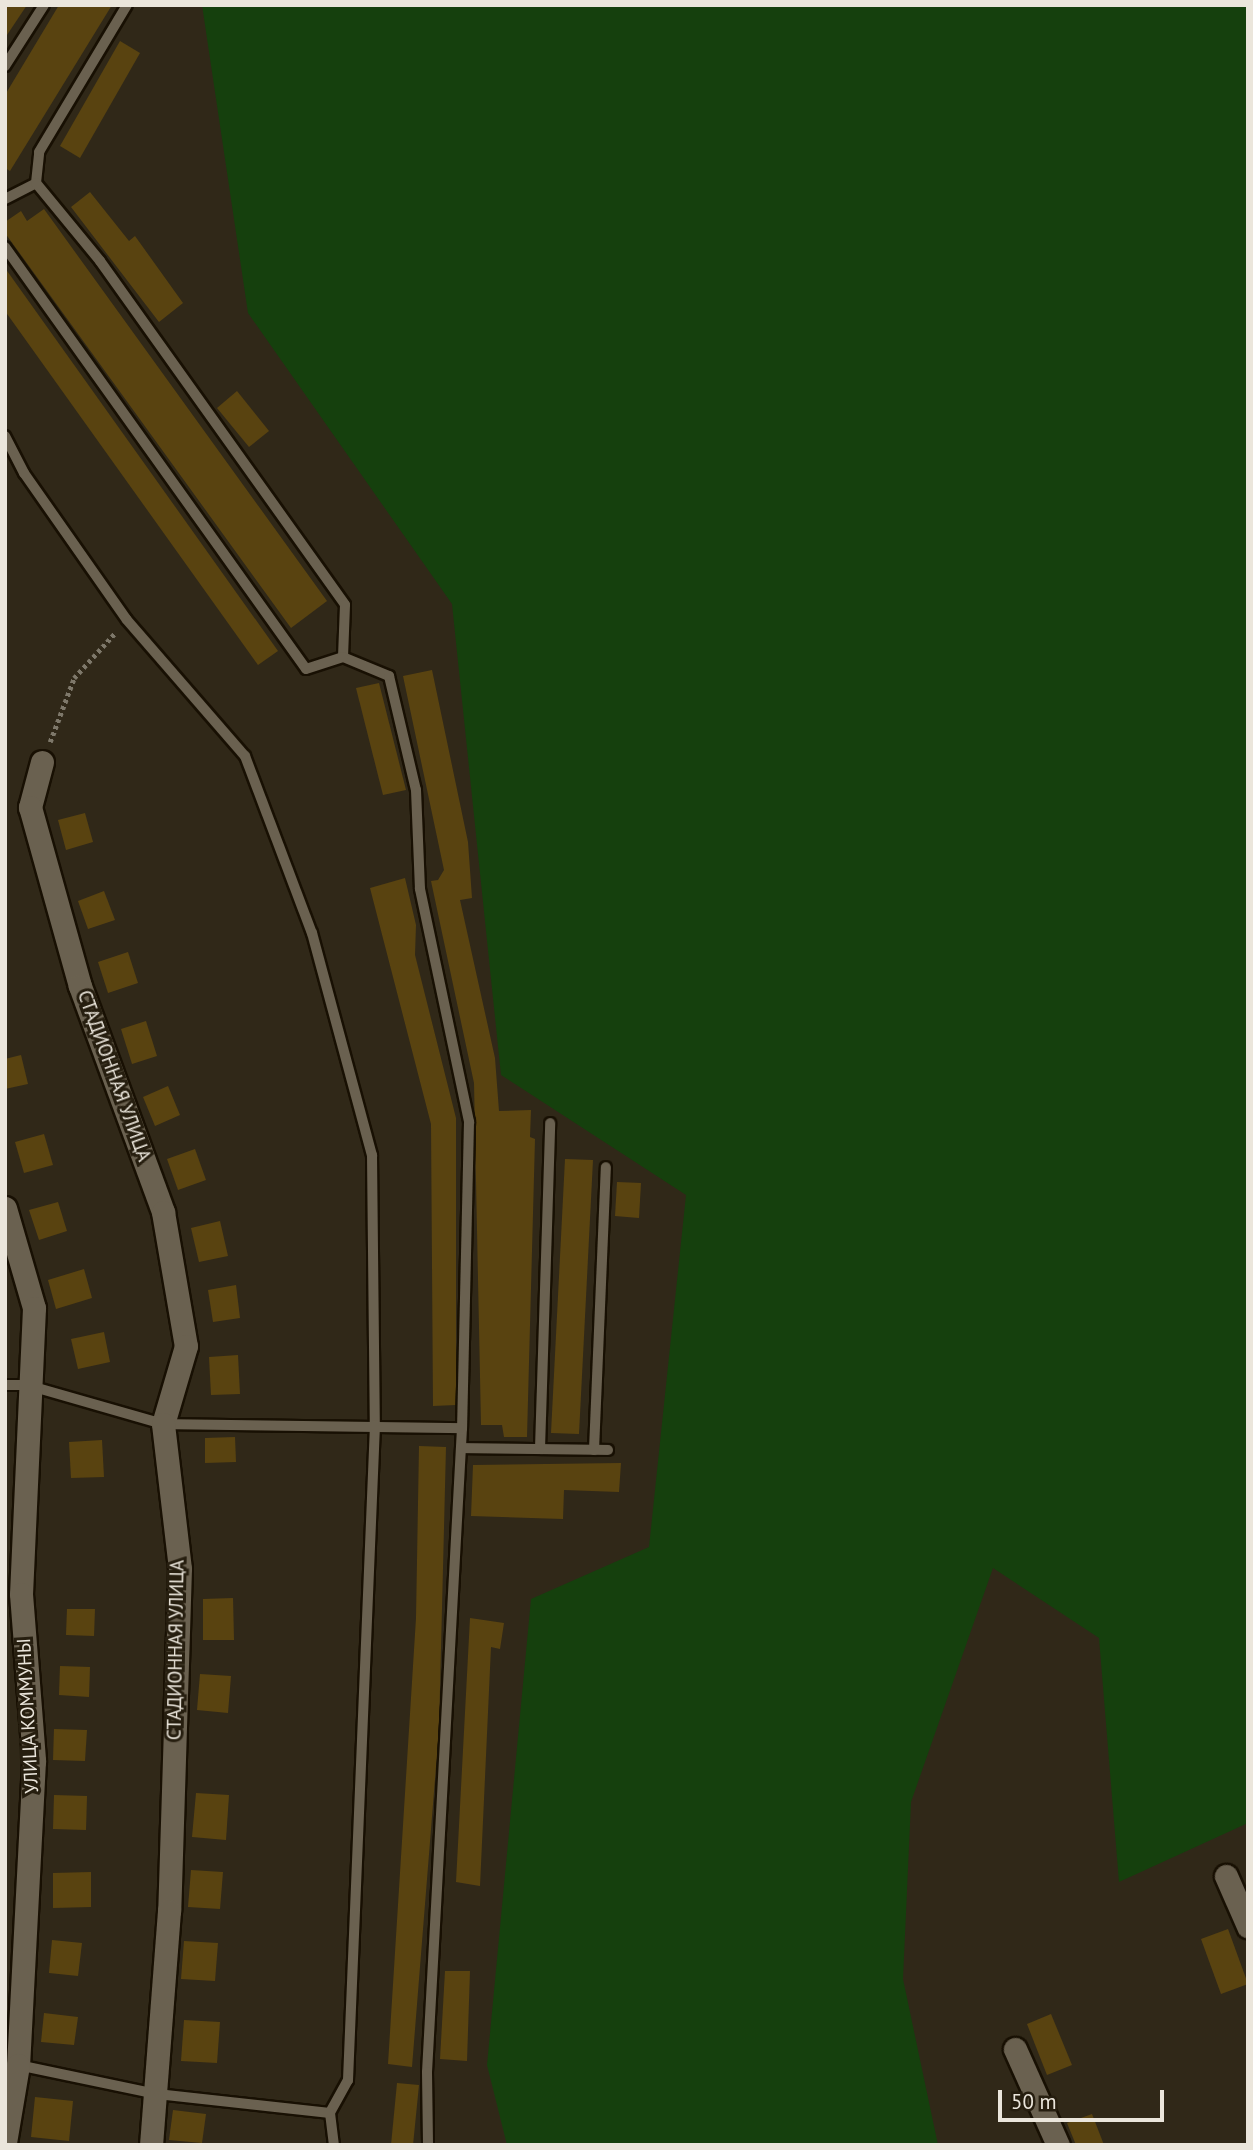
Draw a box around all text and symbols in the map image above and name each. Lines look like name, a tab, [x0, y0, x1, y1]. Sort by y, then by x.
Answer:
street label: СТАДИОННАЯ УЛИЦА	[72, 987, 156, 1165]
street label: СТАДИОННАЯ УЛИЦА	[163, 1559, 189, 1741]
street label: УЛИЦА КОММУНЫ	[13, 1637, 43, 1795]
scale bar	[1001, 2076, 1167, 2120]
text: 50 m	[1011, 2088, 1057, 2115]

